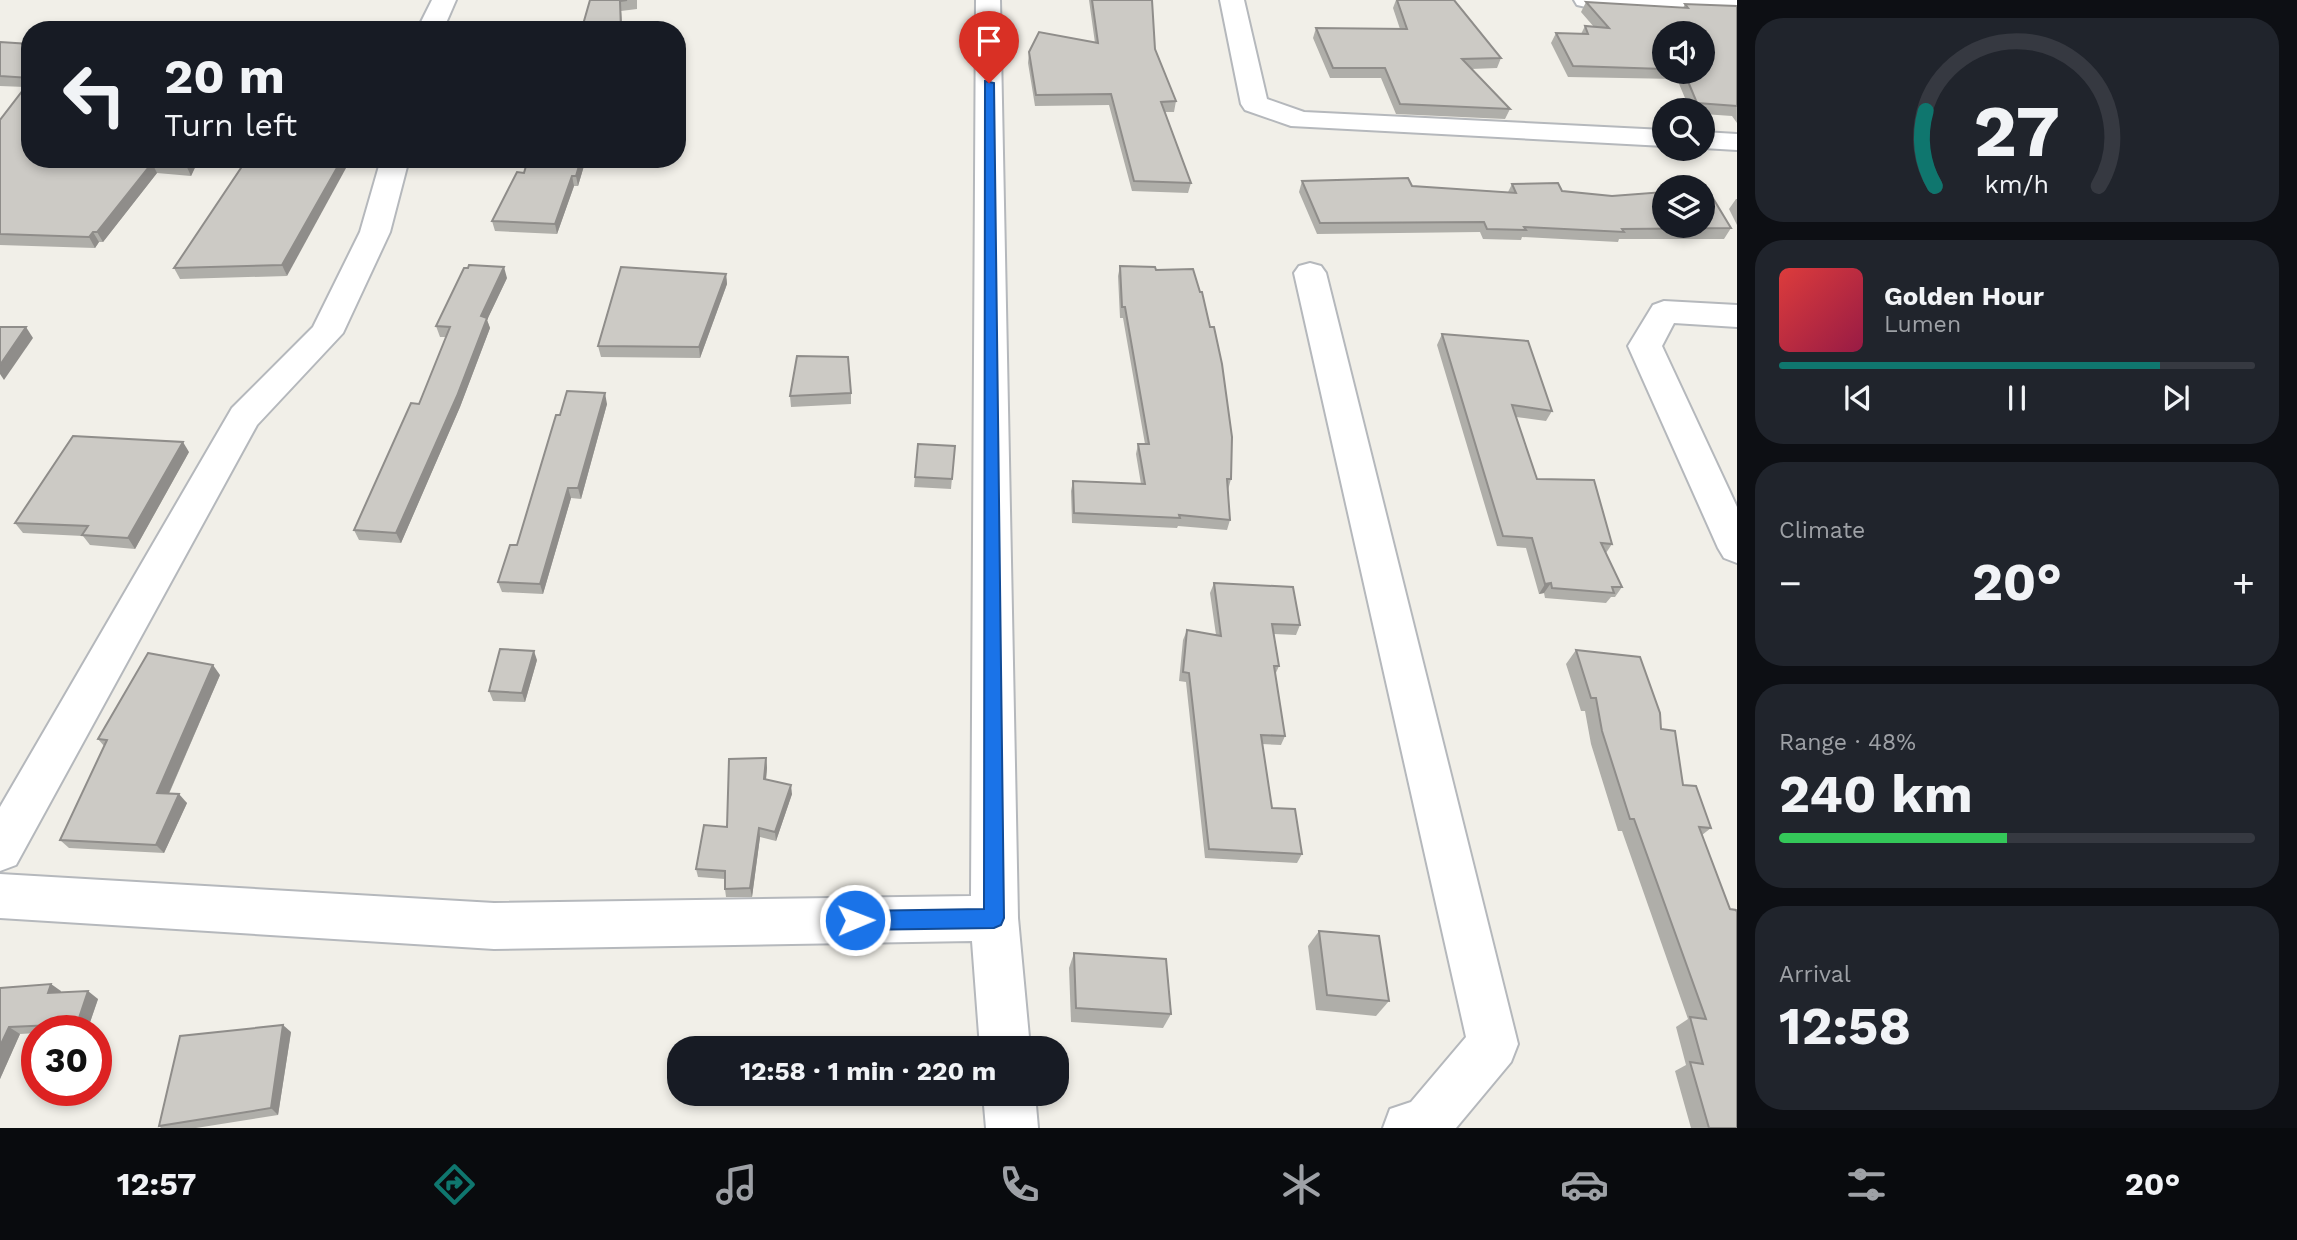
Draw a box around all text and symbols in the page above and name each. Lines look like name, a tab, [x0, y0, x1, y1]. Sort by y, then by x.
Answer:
pin	[959, 11, 1019, 83]
map controls	[1652, 21, 1715, 238]
button: sound	[1652, 21, 1715, 84]
icon: arrive	[970, 22, 1008, 60]
text: 20 m	[164, 47, 285, 105]
icon: left	[49, 49, 140, 140]
text: 27	[1974, 88, 2060, 174]
button: search	[1652, 98, 1715, 161]
text: Turn left	[164, 106, 297, 144]
text: km/h	[1985, 170, 2049, 199]
button: layers	[1652, 175, 1715, 238]
text: Golden Hour	[1884, 281, 2044, 311]
text: Lumen	[1884, 311, 1961, 338]
icon: previous	[1839, 379, 1877, 417]
icon: pause	[1998, 379, 2036, 417]
icon: next	[2157, 379, 2195, 417]
text: Climate	[1779, 517, 1865, 544]
text: 20°	[1972, 552, 2062, 613]
text: −	[1779, 561, 1802, 605]
text: +	[2232, 561, 2255, 605]
text: Range · 48%	[1779, 729, 1916, 756]
text: 240 km	[1779, 764, 1973, 825]
position arrow	[818, 883, 892, 957]
text: Arrival	[1779, 961, 1851, 988]
text: 12:58	[1779, 996, 1911, 1057]
speed limit sign: 30	[21, 1015, 112, 1106]
text: 12:58 · 1 min · 220 m	[740, 1056, 996, 1086]
icon: directions	[430, 1160, 479, 1209]
icon: music	[712, 1160, 761, 1209]
icon: phone	[995, 1160, 1044, 1209]
icon: climate	[1277, 1160, 1326, 1209]
icon: car	[1560, 1160, 1609, 1209]
icon: filters	[1842, 1160, 1891, 1209]
text: 12:57	[117, 1165, 196, 1203]
text: 20°	[2125, 1165, 2180, 1203]

